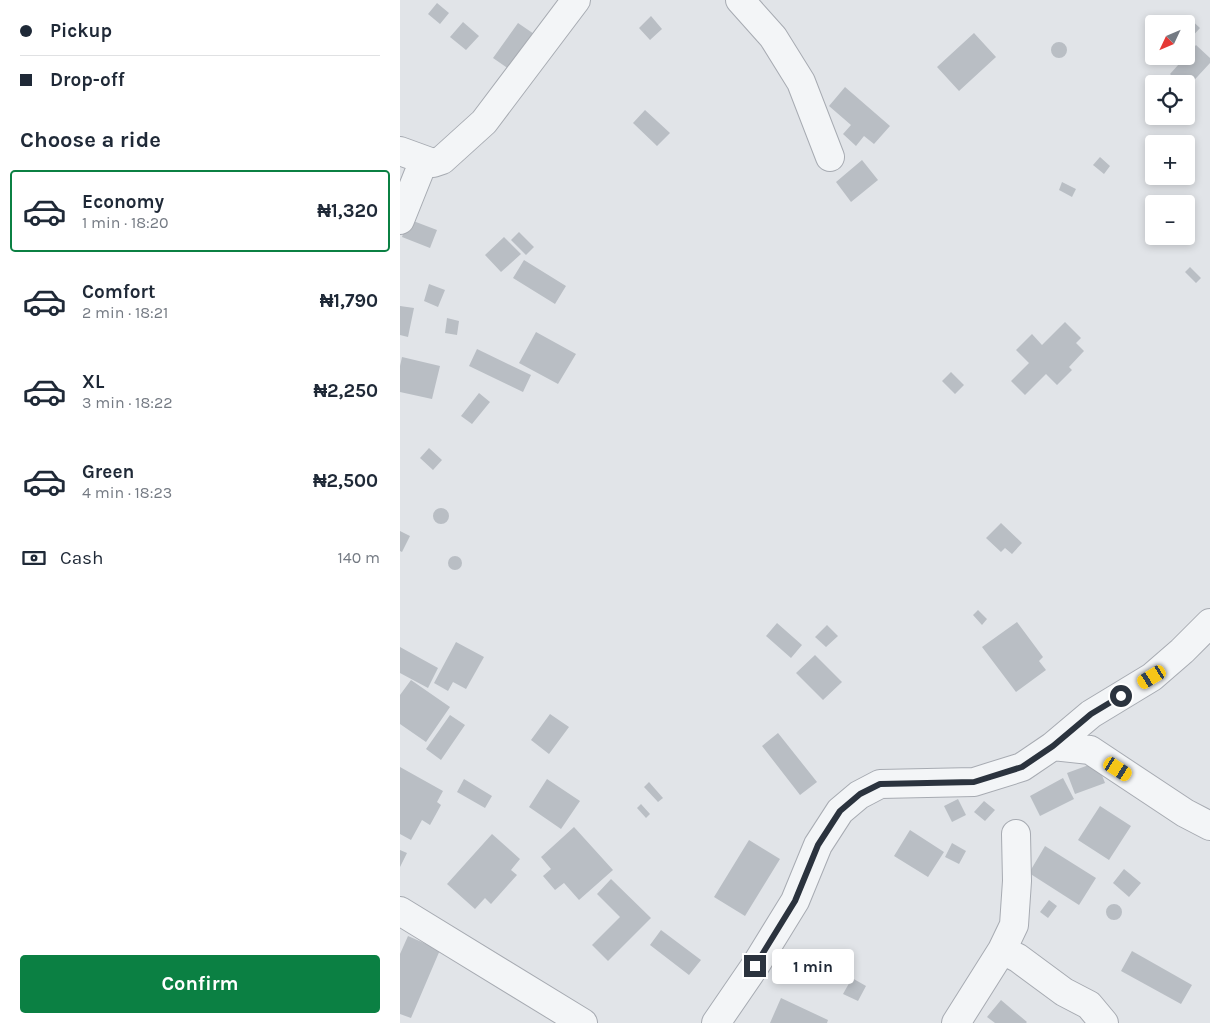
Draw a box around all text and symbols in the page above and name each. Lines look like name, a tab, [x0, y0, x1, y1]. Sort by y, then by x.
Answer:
north arrow	[1145, 15, 1195, 65]
map controls	[1145, 15, 1195, 245]
text: Pickup	[50, 20, 112, 42]
text: Drop-off	[50, 69, 125, 91]
button: locate	[1145, 75, 1195, 125]
text: Choose a ride	[20, 127, 161, 153]
button: +	[1145, 135, 1195, 185]
icon: car	[22, 189, 67, 234]
text: Economy	[82, 191, 164, 213]
button: −	[1145, 195, 1195, 245]
text: ₦1,320	[317, 200, 378, 222]
text: 1 min · 18:20	[82, 213, 169, 232]
icon: car	[22, 279, 67, 324]
text: Comfort	[82, 281, 156, 303]
text: ₦1,790	[320, 290, 378, 312]
text: 2 min · 18:21	[82, 303, 168, 322]
icon: car	[22, 369, 67, 414]
text: XL	[82, 371, 104, 393]
text: ₦2,250	[313, 380, 378, 402]
text: 3 min · 18:22	[82, 393, 172, 412]
icon: car	[22, 459, 67, 504]
text: Green	[82, 461, 134, 483]
text: ₦2,500	[313, 470, 378, 492]
text: 4 min · 18:23	[82, 483, 172, 502]
icon: cash	[20, 544, 48, 572]
text: Cash	[60, 547, 104, 569]
text: 140 m	[338, 548, 380, 567]
car	[1135, 663, 1168, 691]
route start	[1110, 685, 1132, 707]
car	[1101, 755, 1134, 783]
callout: 1 min	[772, 948, 855, 984]
button: Confirm	[20, 955, 380, 1013]
route end	[744, 955, 766, 977]
text: 1 min	[793, 957, 833, 976]

